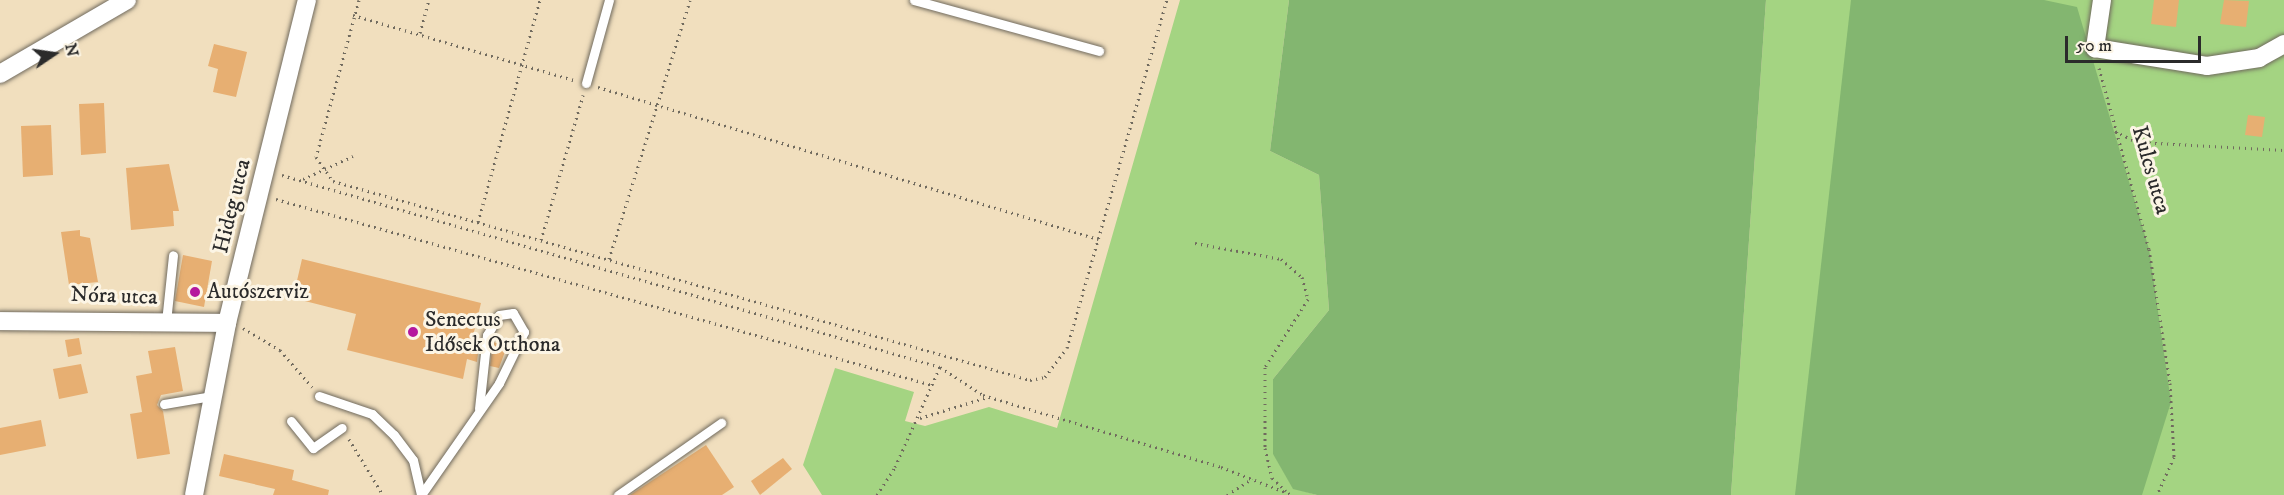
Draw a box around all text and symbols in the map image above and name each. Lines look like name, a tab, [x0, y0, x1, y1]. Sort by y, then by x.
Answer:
north arrow	[24, 24, 84, 84]
scale bar	[2068, 24, 2204, 62]
text: 50 m	[2076, 35, 2112, 57]
text: N	[60, 41, 83, 59]
street label: Kulcs utca	[2126, 123, 2176, 217]
street label: Hideg utca	[208, 156, 256, 256]
place label: Autószerviz	[207, 279, 309, 305]
street label: Nóra utca	[70, 281, 158, 311]
marker: Autószerviz	[188, 285, 202, 299]
place label: Senectus Idősek Otthona	[425, 306, 560, 358]
marker: Senectus Idősek Otthona	[406, 325, 420, 339]

